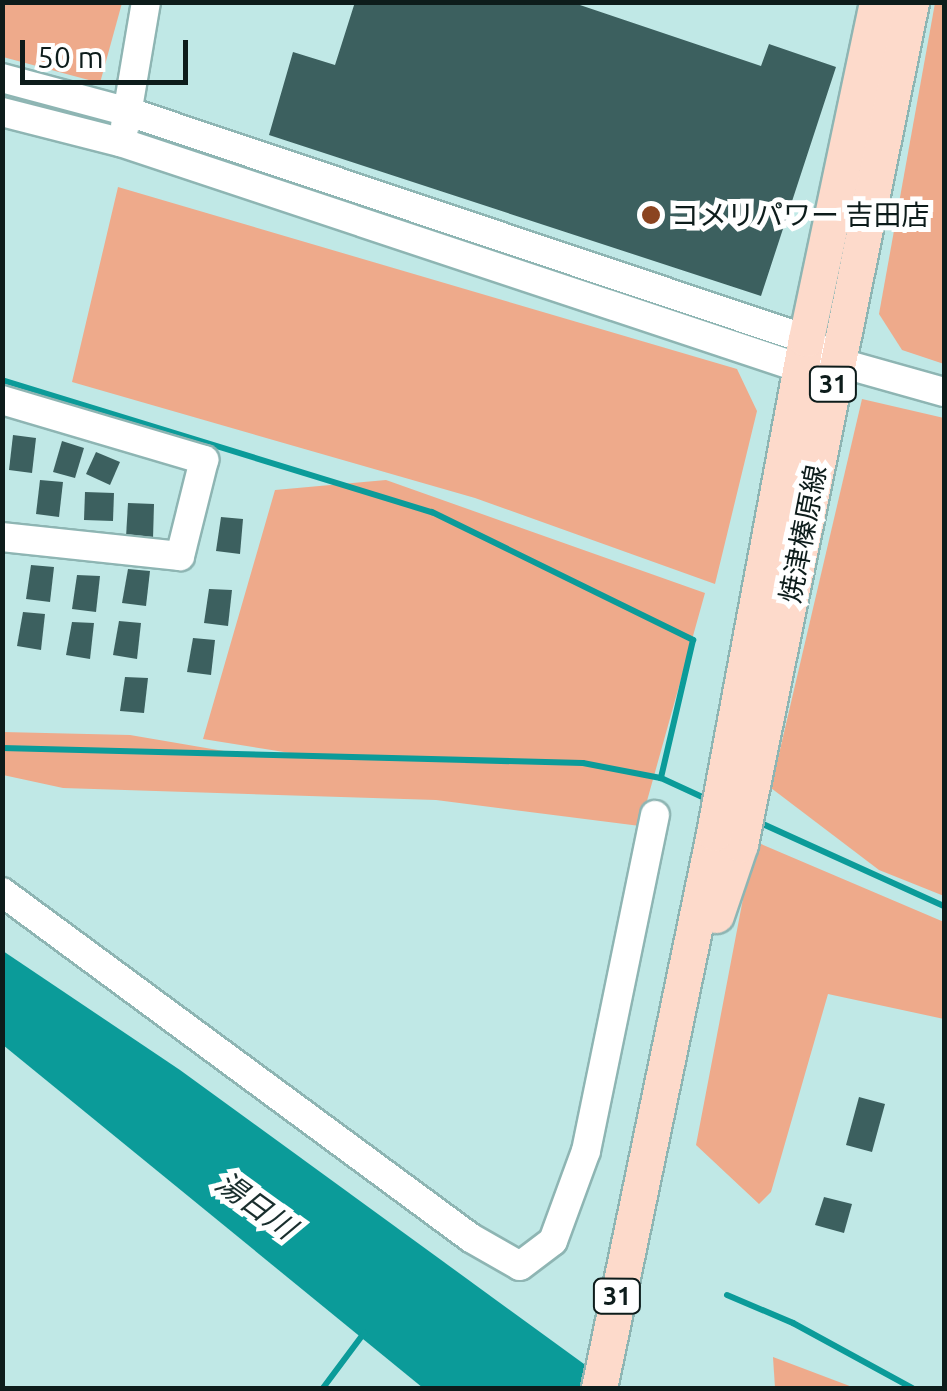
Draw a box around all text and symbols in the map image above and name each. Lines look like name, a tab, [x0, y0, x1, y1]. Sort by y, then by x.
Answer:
scale bar	[25, 20, 192, 82]
text: 50 m	[37, 40, 104, 74]
place label: コメリパワー 吉田店	[671, 198, 929, 232]
marker: コメリパワー 吉田店	[640, 204, 662, 226]
road number: 31	[808, 364, 858, 404]
street label: 焼津榛原線	[773, 462, 833, 606]
water label: 湯日川	[209, 1164, 303, 1246]
road number: 31	[592, 1276, 642, 1316]

